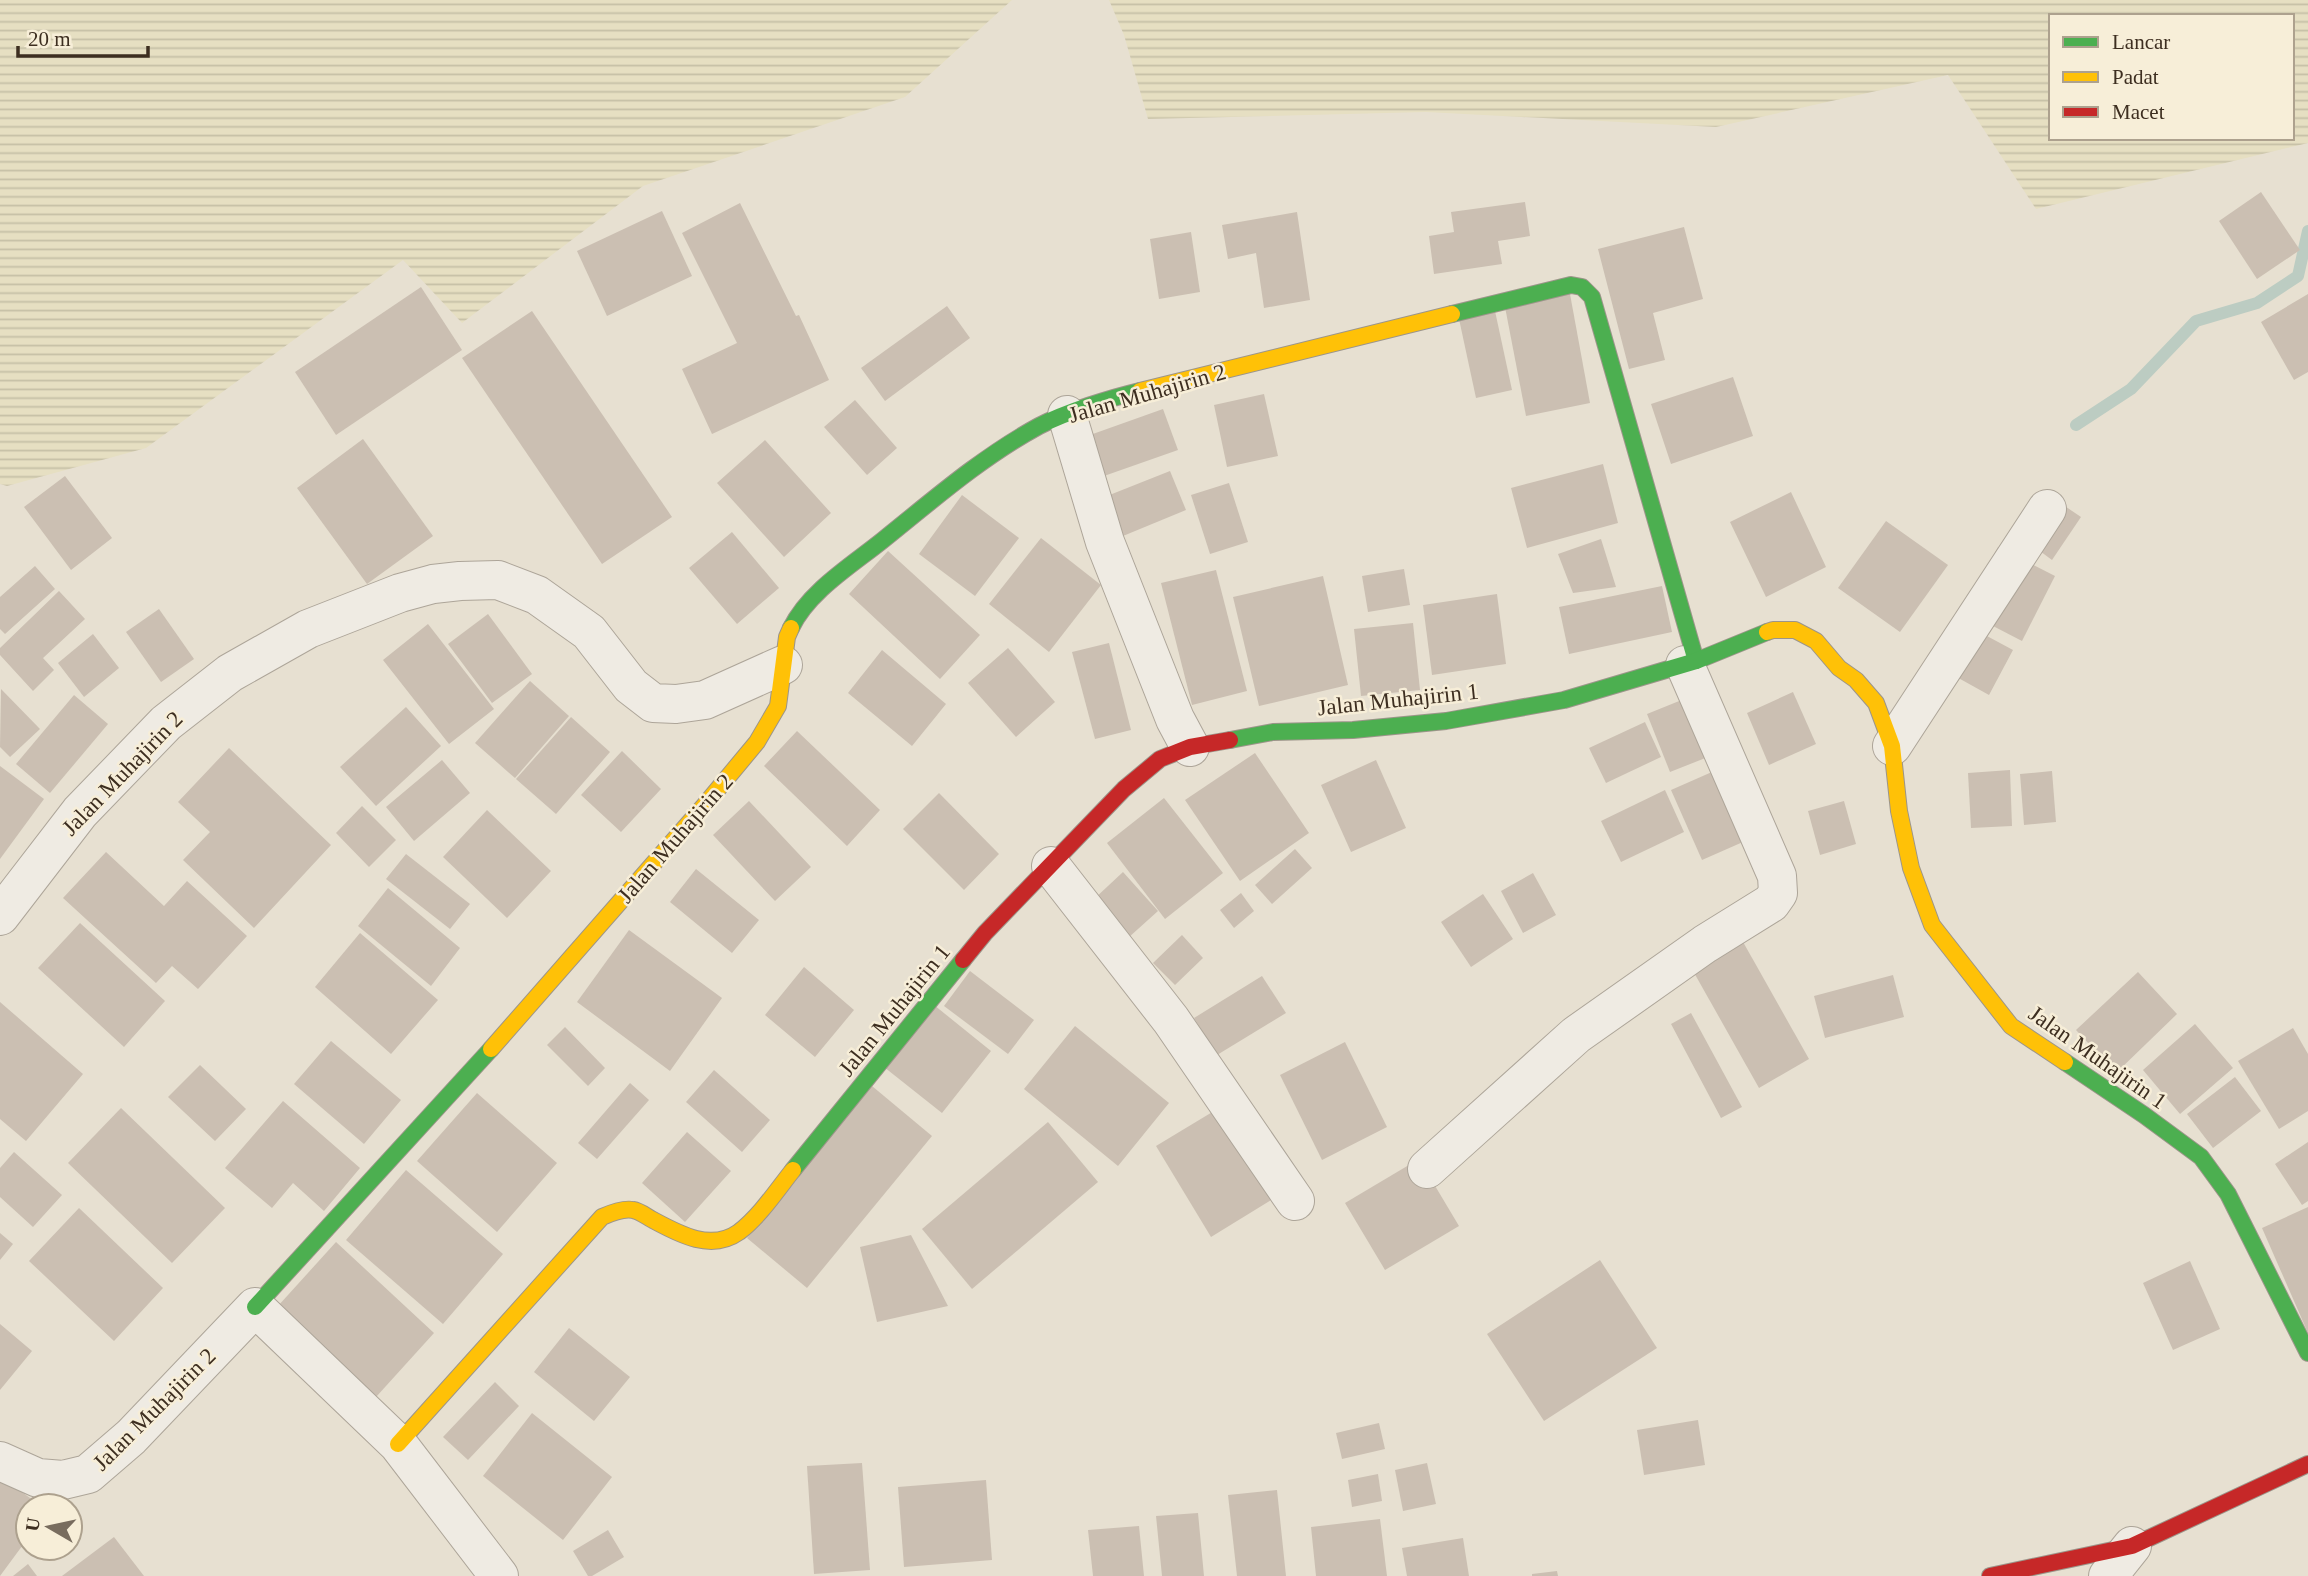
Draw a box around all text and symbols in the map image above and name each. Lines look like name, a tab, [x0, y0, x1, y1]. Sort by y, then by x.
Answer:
scale bar	[18, 14, 147, 58]
legend	[2049, 14, 2294, 140]
text: 20 m	[28, 27, 71, 51]
text: Lancar	[2112, 30, 2170, 54]
text: Padat	[2112, 65, 2159, 89]
text: Macet	[2112, 100, 2165, 124]
street label: Jalan Muhajirin 2	[1066, 359, 1229, 428]
street label: Jalan Muhajirin 1	[1316, 679, 1480, 720]
street label: Jalan Muhajirin 2	[57, 706, 188, 840]
street label: Jalan Muhajirin 2	[613, 769, 738, 908]
street label: Jalan Muhajirin 1	[834, 939, 955, 1081]
street label: Jalan Muhajirin 1	[2024, 1001, 2171, 1114]
street label: Jalan Muhajirin 2	[88, 1343, 221, 1476]
north arrow	[14, 1492, 84, 1562]
text: U	[21, 1516, 44, 1533]

